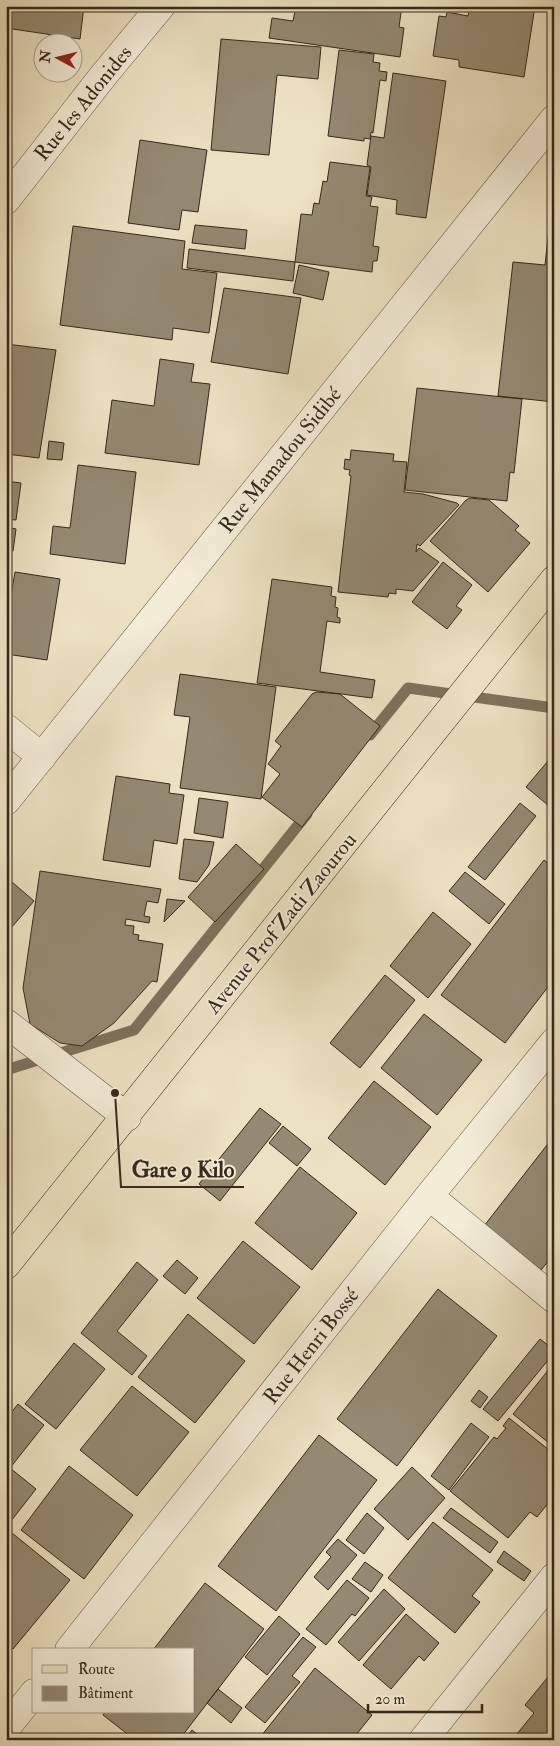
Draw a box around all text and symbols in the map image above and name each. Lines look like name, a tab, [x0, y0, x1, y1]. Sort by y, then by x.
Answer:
north arrow	[32, 32, 82, 82]
street label: Rue les Adonides	[29, 40, 138, 167]
text: N	[36, 49, 55, 65]
street label: Rue Mamadou Sidibé	[213, 382, 348, 539]
street label: Avenue Prof Zadi Zaourou	[199, 827, 363, 1020]
callout: Gare 9 Kilo	[121, 1150, 244, 1187]
text: Gare 9 Kilo	[132, 1156, 235, 1184]
street label: Rue Henri Bossé	[258, 1283, 365, 1410]
legend	[32, 1648, 195, 1714]
text: Route	[78, 1660, 115, 1679]
scale bar	[368, 1681, 481, 1713]
text: Bâtiment	[78, 1684, 133, 1703]
text: 20 m	[375, 1690, 405, 1709]

